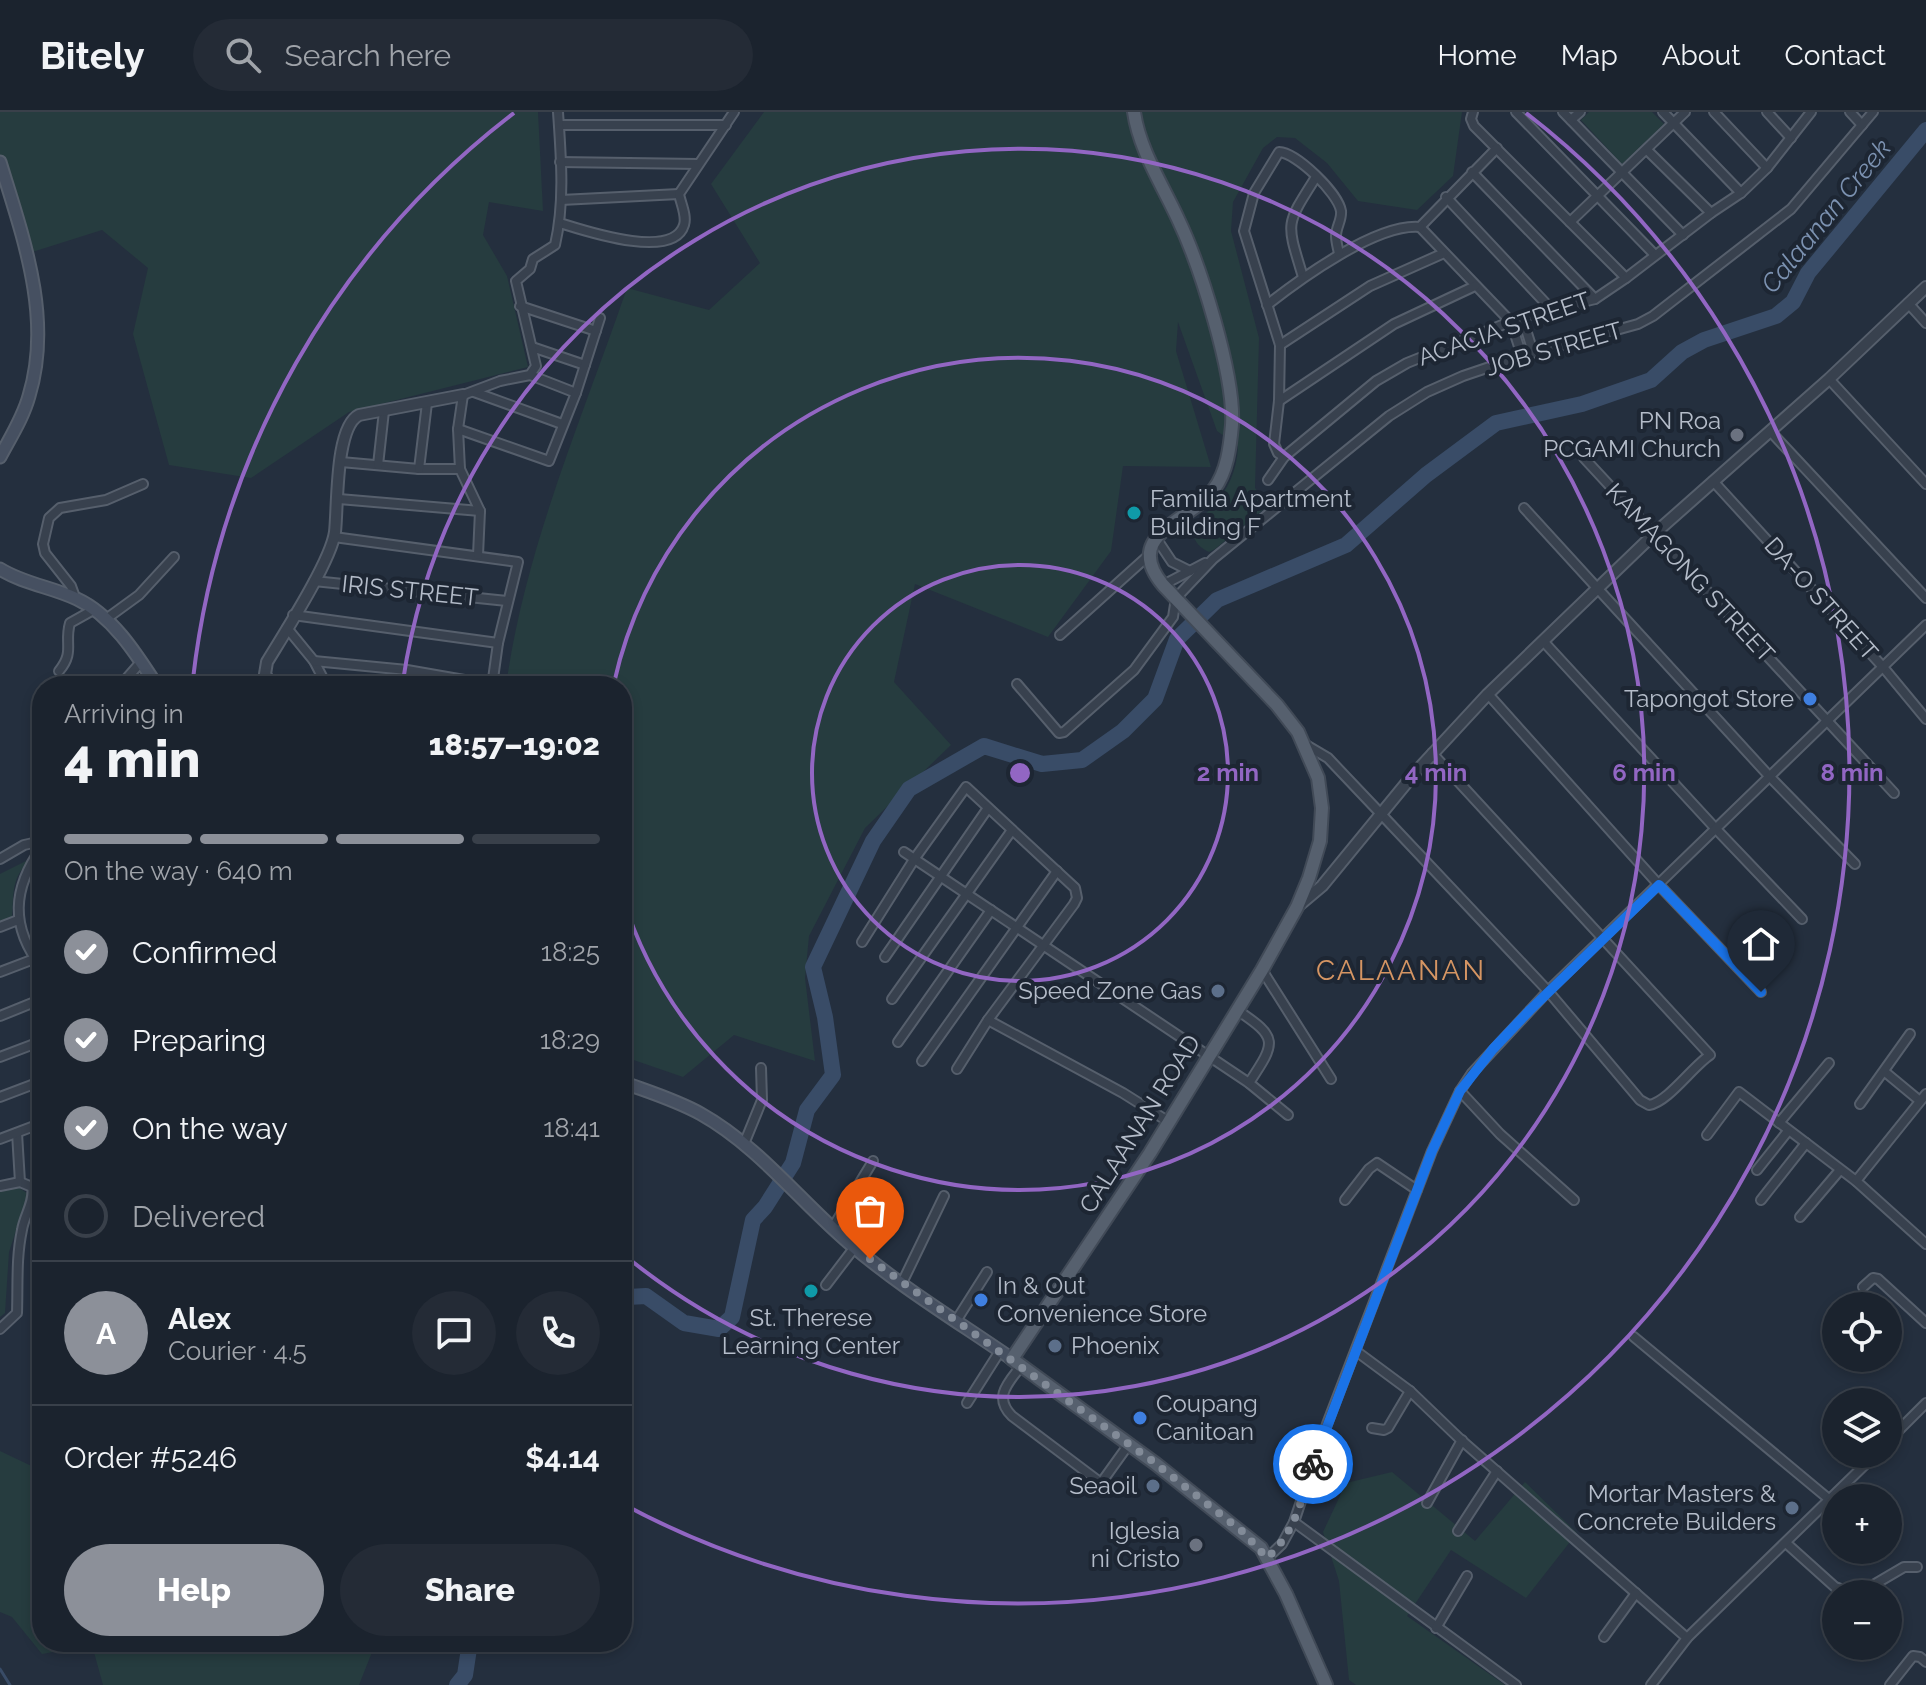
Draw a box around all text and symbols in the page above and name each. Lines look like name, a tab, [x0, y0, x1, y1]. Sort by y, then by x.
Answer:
search box	[193, 19, 753, 91]
text: Bitely	[40, 33, 145, 78]
icon: search	[221, 33, 265, 77]
text: Search here	[285, 38, 451, 73]
text: Home	[1437, 39, 1517, 72]
text: Map	[1561, 39, 1618, 72]
text: About	[1662, 39, 1741, 72]
text: Contact	[1785, 39, 1886, 72]
water label: Calaanan Creek	[1755, 133, 1897, 299]
street label: ACACIA STREET	[1414, 285, 1594, 372]
street label: JOB STREET	[1482, 315, 1626, 382]
place label: PN Roa PCGAMI Church	[1543, 406, 1721, 463]
marker: PN Roa PCGAMI Church	[1728, 426, 1746, 444]
street label: KAMAGONG STREET	[1600, 477, 1781, 668]
place label: Familia Apartment Building F	[1150, 484, 1352, 541]
marker: Familia Apartment Building F	[1125, 504, 1143, 522]
street label: DA-O STREET	[1759, 531, 1884, 666]
street label: IRIS STREET	[340, 569, 480, 612]
place label: Tapongot Store	[1624, 684, 1794, 713]
marker: Tapongot Store	[1801, 690, 1819, 708]
text: Arriving in	[64, 699, 184, 729]
text: 18:57–19:02	[429, 727, 600, 762]
text: 4 min	[64, 728, 201, 789]
text: 2 min	[1197, 758, 1259, 787]
text: 4 min	[1405, 758, 1467, 787]
text: 6 min	[1612, 758, 1676, 787]
text: 8 min	[1820, 758, 1884, 787]
centre of rings	[1006, 759, 1034, 787]
text: On the way · 640 m	[64, 856, 293, 886]
pin	[1727, 910, 1795, 992]
icon: home	[1739, 922, 1783, 966]
icon: check	[64, 930, 108, 974]
text: Confirmed	[132, 935, 277, 970]
text: 18:25	[541, 937, 600, 967]
district label: CALAANAN	[1316, 954, 1486, 987]
place label: Speed Zone Gas	[1018, 976, 1202, 1005]
marker: Speed Zone Gas	[1209, 982, 1227, 1000]
icon: check	[64, 1018, 108, 1062]
text: Preparing	[132, 1023, 266, 1058]
text: 18:29	[540, 1025, 600, 1055]
street label: CALAANAN ROAD	[1073, 1029, 1206, 1218]
icon: check	[64, 1106, 108, 1150]
text: On the way	[132, 1111, 288, 1146]
text: 18:41	[543, 1113, 600, 1143]
pin	[836, 1177, 904, 1259]
icon: bag	[848, 1189, 892, 1233]
text: Delivered	[132, 1199, 265, 1234]
place label: In & Out Convenience Store	[997, 1271, 1207, 1328]
marker: St. Therese Learning Center	[802, 1282, 820, 1300]
button: chat	[412, 1291, 496, 1375]
button: phone	[516, 1291, 600, 1375]
marker: In & Out Convenience Store	[972, 1291, 990, 1309]
map controls	[1822, 1292, 1902, 1660]
button: locate	[1822, 1292, 1902, 1372]
text: Alex	[168, 1301, 231, 1336]
place label: St. Therese Learning Center	[722, 1303, 901, 1360]
text: A	[96, 1316, 116, 1351]
place label: Phoenix	[1071, 1331, 1160, 1360]
text: Courier · 4.5	[168, 1336, 307, 1366]
marker: Phoenix	[1046, 1337, 1064, 1355]
button: layers	[1822, 1388, 1902, 1468]
place label: Coupang Canitoan	[1156, 1389, 1258, 1446]
marker: Coupang Canitoan	[1131, 1409, 1149, 1427]
courier	[1273, 1424, 1353, 1504]
text: Order #5246	[64, 1440, 237, 1475]
text: $4.14	[525, 1440, 600, 1475]
icon: bike	[1291, 1442, 1335, 1486]
place label: Seaoil	[1069, 1471, 1137, 1500]
marker: Seaoil	[1144, 1477, 1162, 1495]
place label: Mortar Masters & Concrete Builders	[1577, 1479, 1776, 1536]
button: +	[1822, 1484, 1902, 1564]
marker: Mortar Masters & Concrete Builders	[1783, 1499, 1801, 1517]
place label: Iglesia ni Cristo	[1091, 1516, 1180, 1573]
marker: Iglesia ni Cristo	[1187, 1536, 1205, 1554]
button: Help	[64, 1544, 324, 1636]
button: Share	[340, 1544, 600, 1636]
button: −	[1822, 1580, 1902, 1660]

